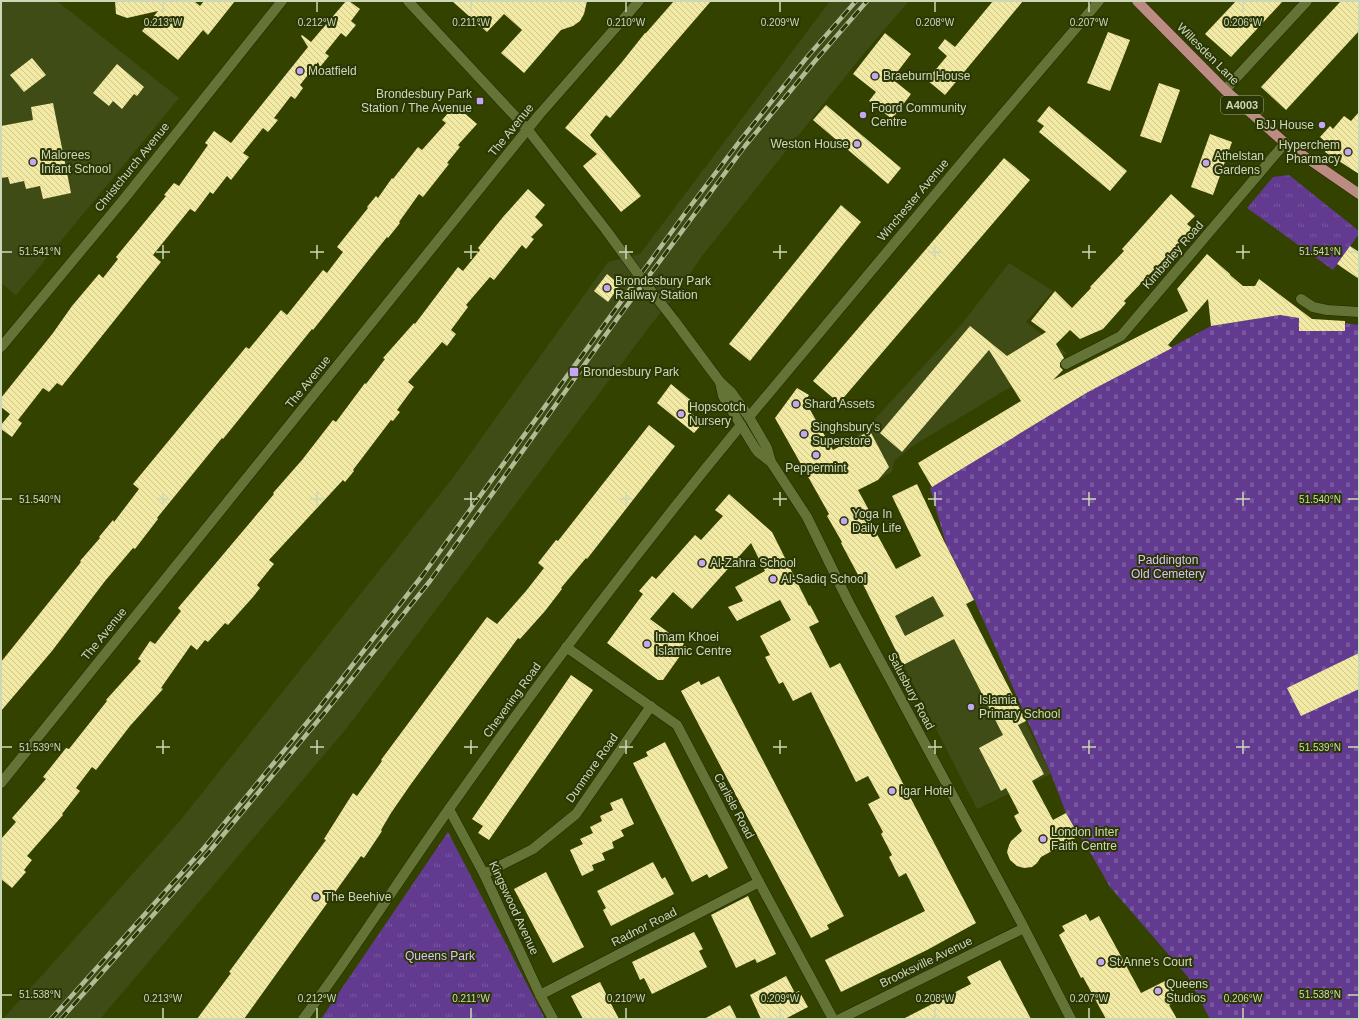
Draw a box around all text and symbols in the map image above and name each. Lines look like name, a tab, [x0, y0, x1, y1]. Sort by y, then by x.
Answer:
text: 0.213°W	[144, 17, 183, 28]
text: 0.212°W	[298, 17, 337, 28]
text: 0.211°W	[452, 17, 490, 28]
text: 0.210°W	[607, 17, 646, 28]
text: 0.209°W	[761, 17, 800, 28]
text: 0.208°W	[916, 17, 955, 28]
text: 0.207°W	[1070, 17, 1109, 28]
text: 0.206°W	[1224, 17, 1263, 28]
street label: Willesden Lane	[1174, 20, 1242, 88]
place label: Moatfield	[308, 64, 357, 78]
marker: Moatfield	[295, 66, 305, 76]
place label: Braeburn House	[883, 69, 971, 83]
marker: Braeburn House	[870, 71, 880, 81]
place label: Brondesbury Park Station / The Avenue	[361, 87, 473, 115]
marker: Brondesbury Park Station / The Avenue	[475, 96, 485, 106]
road number: A4003	[1221, 96, 1263, 114]
street label: The Avenue	[485, 101, 537, 159]
place label: Foord Community Centre	[871, 101, 966, 129]
marker: Foord Community Centre	[858, 110, 868, 120]
place label: BJJ House	[1256, 118, 1314, 132]
street label: Christchurch Avenue	[92, 119, 172, 214]
marker: BJJ House	[1317, 120, 1327, 130]
place label: Weston House	[771, 137, 849, 151]
place label: Hyperchem Pharmacy	[1279, 138, 1340, 166]
marker: Weston House	[852, 139, 862, 149]
marker: Hyperchem Pharmacy	[1343, 147, 1353, 157]
place label: Malorees Infant School	[41, 148, 111, 176]
place label: Athelstan Gardens	[1214, 149, 1264, 177]
street label: Winchester Avenue	[874, 156, 952, 244]
marker: Malorees Infant School	[28, 157, 38, 167]
marker: Athelstan Gardens	[1201, 158, 1211, 168]
street label: Kimberley Road	[1140, 218, 1206, 292]
text: 51.541°N	[19, 246, 61, 257]
text: 51.541°N	[1299, 246, 1341, 257]
place label: Brondesbury Park Railway Station	[615, 274, 712, 302]
marker: Brondesbury Park Railway Station	[602, 283, 612, 293]
street label: The Avenue	[282, 353, 334, 411]
place label: Brondesbury Park	[583, 365, 680, 379]
marker: Brondesbury Park	[568, 366, 580, 378]
place label: Shard Assets	[804, 397, 875, 411]
marker: Shard Assets	[791, 399, 801, 409]
place label: Hopscotch Nursery	[689, 400, 746, 428]
marker: Hopscotch Nursery	[676, 409, 686, 419]
place label: Singhsbury's Superstore	[812, 420, 880, 448]
marker: Singhsbury's Superstore	[799, 429, 809, 439]
marker: Peppermint	[811, 450, 821, 460]
place label: Peppermint	[785, 461, 847, 475]
text: 51.540°N	[19, 494, 61, 505]
text: 51.540°N	[1299, 494, 1341, 505]
place label: Yoga In Daily Life	[852, 507, 902, 535]
marker: Yoga In Daily Life	[839, 516, 849, 526]
park label: Paddington Old Cemetery	[1131, 553, 1205, 581]
place label: Al-Zahra School	[710, 556, 796, 570]
marker: Al-Zahra School	[697, 558, 707, 568]
place label: Al-Sadiq School	[781, 572, 866, 586]
marker: Al-Sadiq School	[768, 574, 778, 584]
street label: The Avenue	[78, 605, 130, 663]
place label: Imam Khoei Islamic Centre	[655, 630, 732, 658]
marker: Imam Khoei Islamic Centre	[642, 639, 652, 649]
street label: Salusbury Road	[885, 650, 937, 732]
street label: Chevening Road	[480, 660, 544, 740]
place label: Islamia Primary School	[979, 693, 1060, 721]
marker: Islamia Primary School	[966, 702, 976, 712]
street label: Dunmore Road	[563, 731, 621, 805]
text: 51.539°N	[19, 742, 61, 753]
text: 51.539°N	[1299, 742, 1341, 753]
street label: Carlisle Road	[711, 771, 757, 841]
place label: Igar Hotel	[900, 784, 952, 798]
marker: Igar Hotel	[887, 786, 897, 796]
place label: London Inter Faith Centre	[1051, 825, 1118, 853]
marker: London Inter Faith Centre	[1038, 834, 1048, 844]
street label: Kingswood Avenue	[486, 859, 542, 957]
place label: The Beehive	[324, 890, 392, 904]
marker: The Beehive	[311, 892, 321, 902]
street label: Radnor Road	[609, 905, 679, 949]
street label: Brooksville Avenue	[877, 933, 975, 990]
park label: Queens Park	[405, 949, 476, 963]
place label: St Anne's Court	[1109, 955, 1193, 969]
marker: St Anne's Court	[1096, 957, 1106, 967]
place label: Queens Studios	[1166, 977, 1208, 1005]
marker: Queens Studios	[1153, 986, 1163, 996]
text: 51.538°N	[19, 989, 61, 1000]
text: 51.538°N	[1299, 989, 1341, 1000]
text: 0.213°W	[144, 993, 183, 1004]
text: 0.212°W	[298, 993, 337, 1004]
text: 0.211°W	[452, 993, 490, 1004]
text: 0.210°W	[607, 993, 646, 1004]
text: 0.209°W	[761, 993, 800, 1004]
text: 0.208°W	[916, 993, 955, 1004]
text: 0.207°W	[1070, 993, 1109, 1004]
text: 0.206°W	[1224, 993, 1263, 1004]

